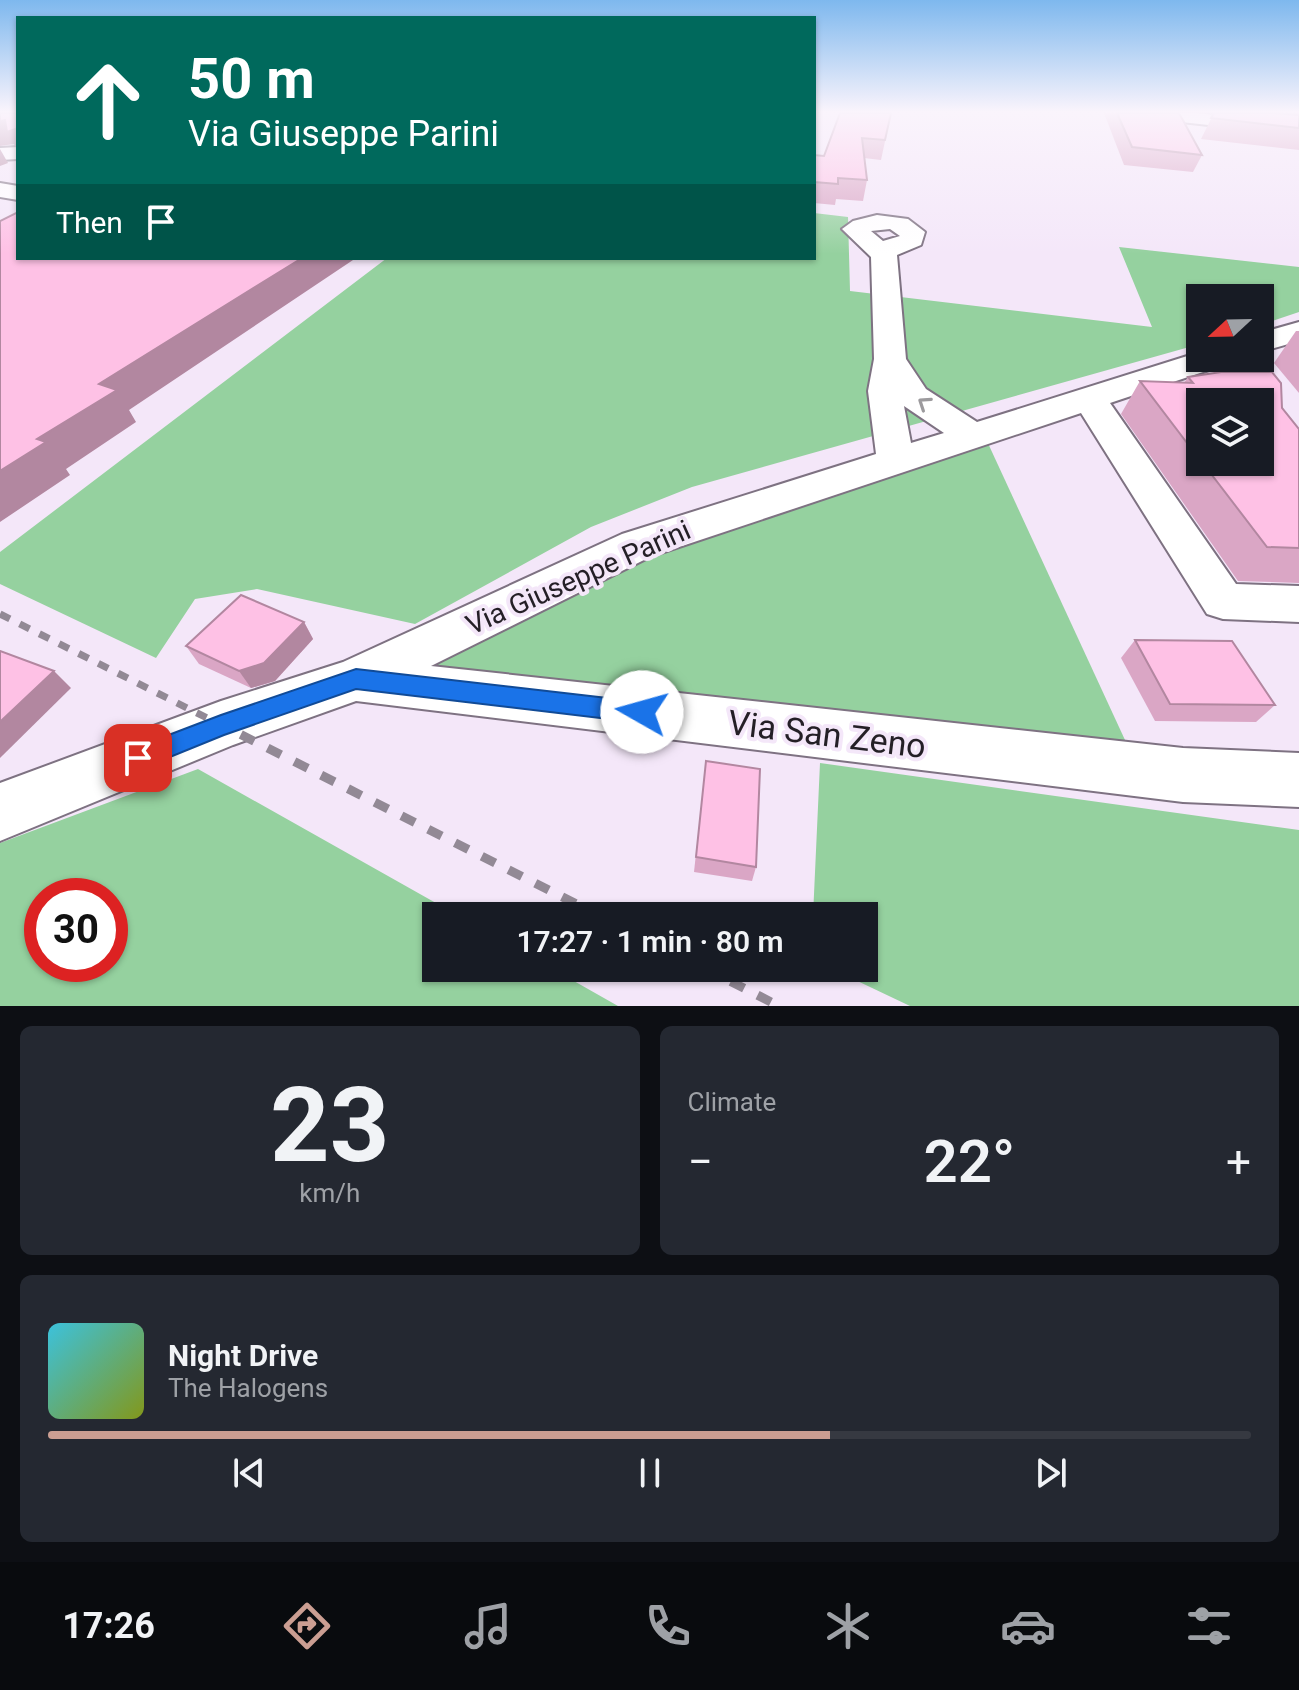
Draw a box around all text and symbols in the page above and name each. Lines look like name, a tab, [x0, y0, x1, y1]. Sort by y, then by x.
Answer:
text: 50 m	[188, 46, 315, 112]
icon: ahead	[56, 48, 160, 152]
text: Via Giuseppe Parini	[188, 113, 499, 155]
icon: arrive	[139, 200, 183, 244]
text: Then	[56, 205, 123, 240]
north arrow	[1186, 284, 1274, 372]
map controls	[1186, 284, 1274, 476]
button: layers	[1186, 388, 1274, 476]
one-way arrow	[919, 398, 933, 413]
street label: Via Giuseppe Parini	[461, 513, 695, 642]
position arrow	[600, 670, 684, 754]
street label: Via San Zeno	[726, 702, 928, 766]
pin	[104, 724, 172, 792]
icon: arrive	[116, 736, 160, 780]
speed limit sign: 30	[24, 878, 128, 982]
text: 17:27 · 1 min · 80 m	[516, 924, 784, 959]
text: 23	[270, 1065, 389, 1186]
text: Climate	[688, 1087, 776, 1117]
text: 22°	[923, 1126, 1015, 1197]
text: −	[688, 1136, 713, 1188]
text: +	[1226, 1136, 1251, 1188]
text: km/h	[299, 1178, 360, 1208]
text: Night Drive	[168, 1338, 318, 1373]
text: The Halogens	[168, 1373, 328, 1403]
icon: previous	[227, 1451, 271, 1495]
icon: pause	[628, 1451, 672, 1495]
icon: next	[1029, 1451, 1073, 1495]
icon: directions	[279, 1598, 335, 1654]
icon: music	[460, 1598, 516, 1654]
icon: phone	[640, 1598, 696, 1654]
icon: climate	[820, 1598, 876, 1654]
icon: car	[1000, 1598, 1056, 1654]
icon: filters	[1181, 1598, 1237, 1654]
text: 17:26	[62, 1605, 155, 1647]

